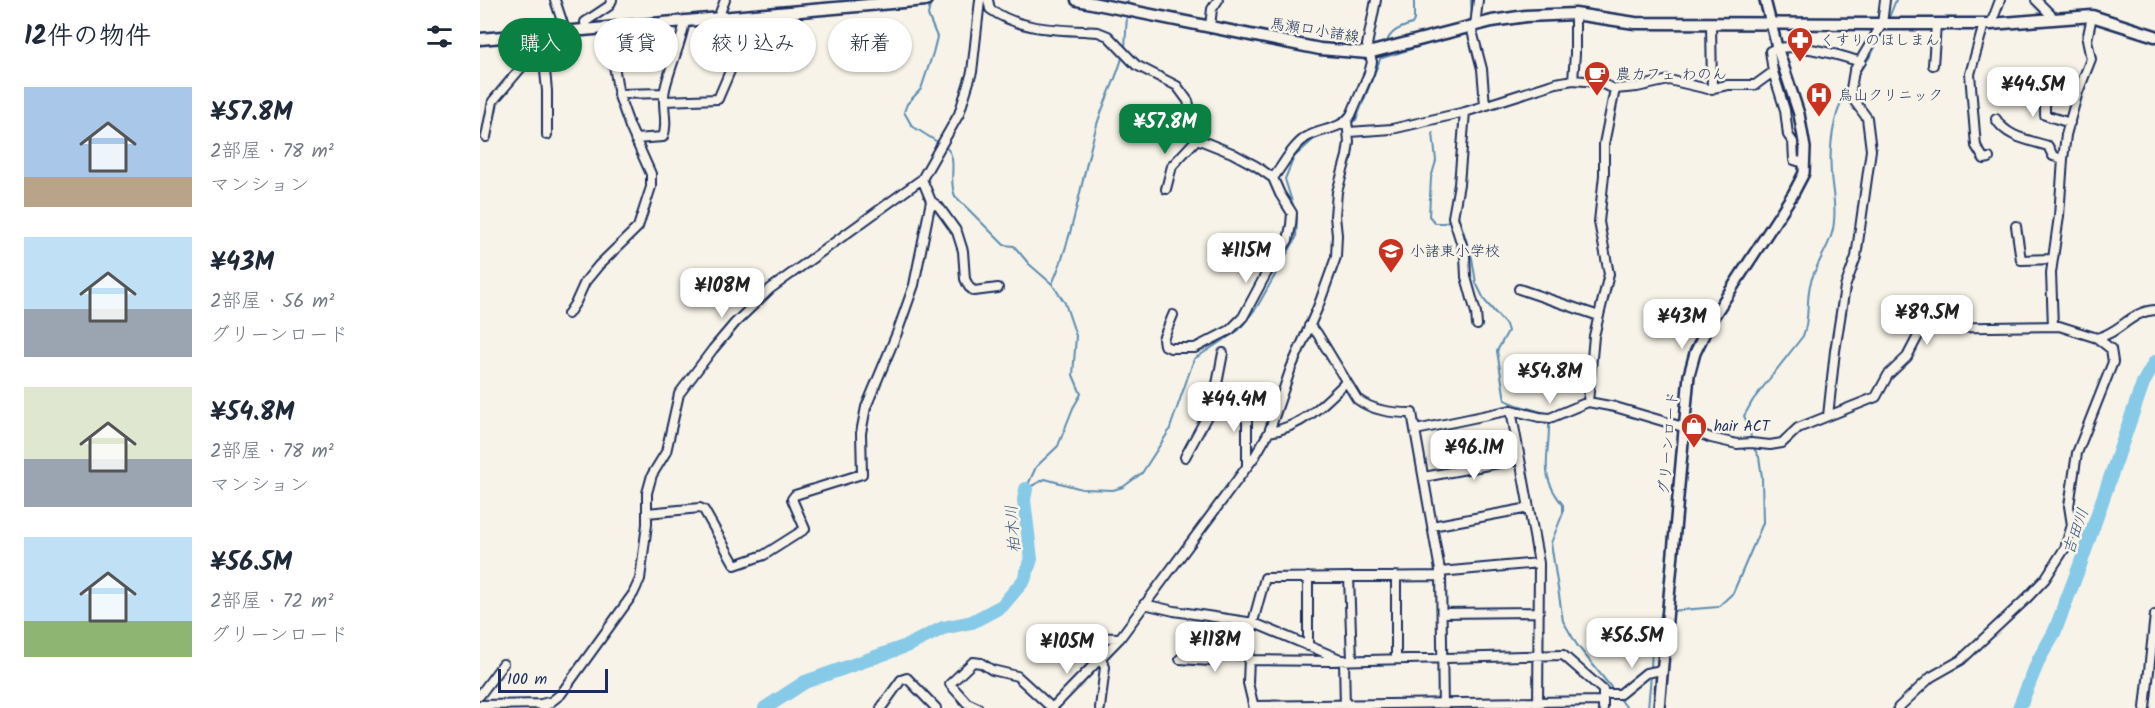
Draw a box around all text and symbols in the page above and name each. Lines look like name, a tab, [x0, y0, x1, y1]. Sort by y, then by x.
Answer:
street label: 馬瀬口小諸線	[1269, 12, 1361, 50]
text: 12件の物件	[24, 16, 151, 58]
chip: 購入	[498, 18, 582, 72]
chip: 賃貸	[594, 18, 678, 72]
chip: 絞り込み	[690, 18, 816, 72]
chip: 新着	[828, 18, 912, 72]
icon: filters	[423, 20, 456, 53]
pharmacy icon: くすりのほしまん	[1785, 25, 1815, 63]
place label: くすりのほしまん	[1820, 29, 1940, 53]
cafe icon: 農カフェ わのん	[1582, 59, 1612, 97]
place label: 農カフェ わのん	[1616, 63, 1727, 87]
pin: ¥44.5M	[1984, 67, 2082, 118]
text: ¥44.5M	[2001, 70, 2065, 102]
hospital icon: 烏山クリニック	[1804, 80, 1834, 118]
place label: 烏山クリニック	[1838, 84, 1943, 108]
text: ¥57.8M	[210, 92, 293, 134]
pin: ¥57.8M	[1116, 104, 1214, 155]
text: ¥57.8M	[1133, 107, 1197, 139]
icon: home	[72, 111, 144, 183]
text: 2部屋 · 78 m²	[210, 136, 334, 168]
text: マンション	[210, 170, 309, 202]
pin: ¥115M	[1204, 233, 1288, 284]
text: ¥115M	[1221, 236, 1271, 268]
school or university icon: 小諸東小学校	[1376, 236, 1406, 274]
place label: 小諸東小学校	[1410, 240, 1500, 264]
text: ¥43M	[210, 242, 274, 284]
icon: home	[72, 261, 144, 333]
pin: ¥108M	[680, 268, 764, 319]
text: ¥108M	[694, 271, 750, 303]
text: 2部屋 · 56 m²	[210, 286, 334, 318]
pin: ¥89.5M	[1878, 295, 1976, 346]
text: ¥89.5M	[1895, 298, 1959, 330]
pin: ¥43M	[1646, 299, 1718, 350]
text: ¥43M	[1657, 302, 1707, 334]
text: グリーンロード	[210, 320, 349, 352]
pin: ¥54.8M	[1501, 354, 1599, 405]
text: ¥54.8M	[1518, 357, 1582, 389]
pin: ¥44.4M	[1185, 382, 1283, 433]
text: ¥44.4M	[1202, 385, 1266, 417]
street label: グリーンロード	[1653, 390, 1685, 496]
text: ¥54.8M	[210, 392, 294, 434]
icon: home	[72, 411, 144, 483]
shop icon: hair ACT	[1679, 411, 1709, 449]
place label: hair ACT	[1714, 415, 1772, 439]
pin: ¥96.1M	[1425, 430, 1523, 481]
text: ¥96.1M	[1444, 433, 1504, 465]
text: 2部屋 · 78 m²	[210, 436, 334, 468]
text: マンション	[210, 470, 309, 502]
water label: 柏木川	[999, 504, 1028, 554]
water label: 吉田川	[2057, 505, 2096, 558]
text: ¥56.5M	[210, 542, 292, 584]
icon: home	[72, 561, 144, 633]
text: 2部屋 · 72 m²	[210, 586, 333, 618]
pin: ¥56.5M	[1583, 618, 1681, 669]
text: グリーンロード	[210, 620, 349, 652]
text: ¥56.5M	[1600, 621, 1664, 653]
pin: ¥118M	[1173, 622, 1257, 673]
pin: ¥105M	[1025, 624, 1109, 675]
text: ¥118M	[1189, 625, 1241, 657]
text: ¥105M	[1040, 627, 1094, 659]
scale bar	[498, 666, 608, 694]
text: 100 m	[507, 667, 547, 692]

